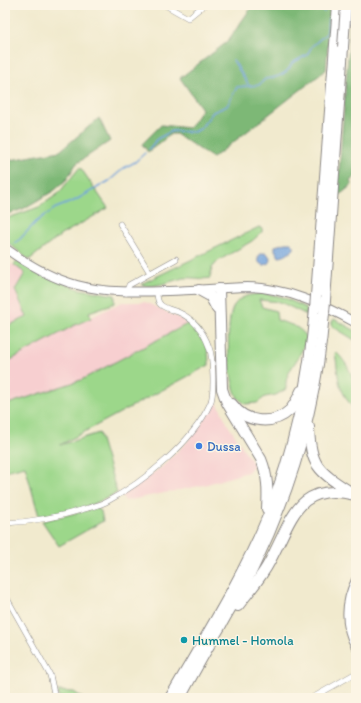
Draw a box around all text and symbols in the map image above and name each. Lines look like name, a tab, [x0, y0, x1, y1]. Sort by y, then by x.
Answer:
place label: Dussa	[207, 439, 241, 454]
marker: Dussa	[194, 441, 204, 451]
place label: Hummel - Homola	[192, 633, 294, 648]
marker: Hummel - Homola	[179, 635, 189, 645]

